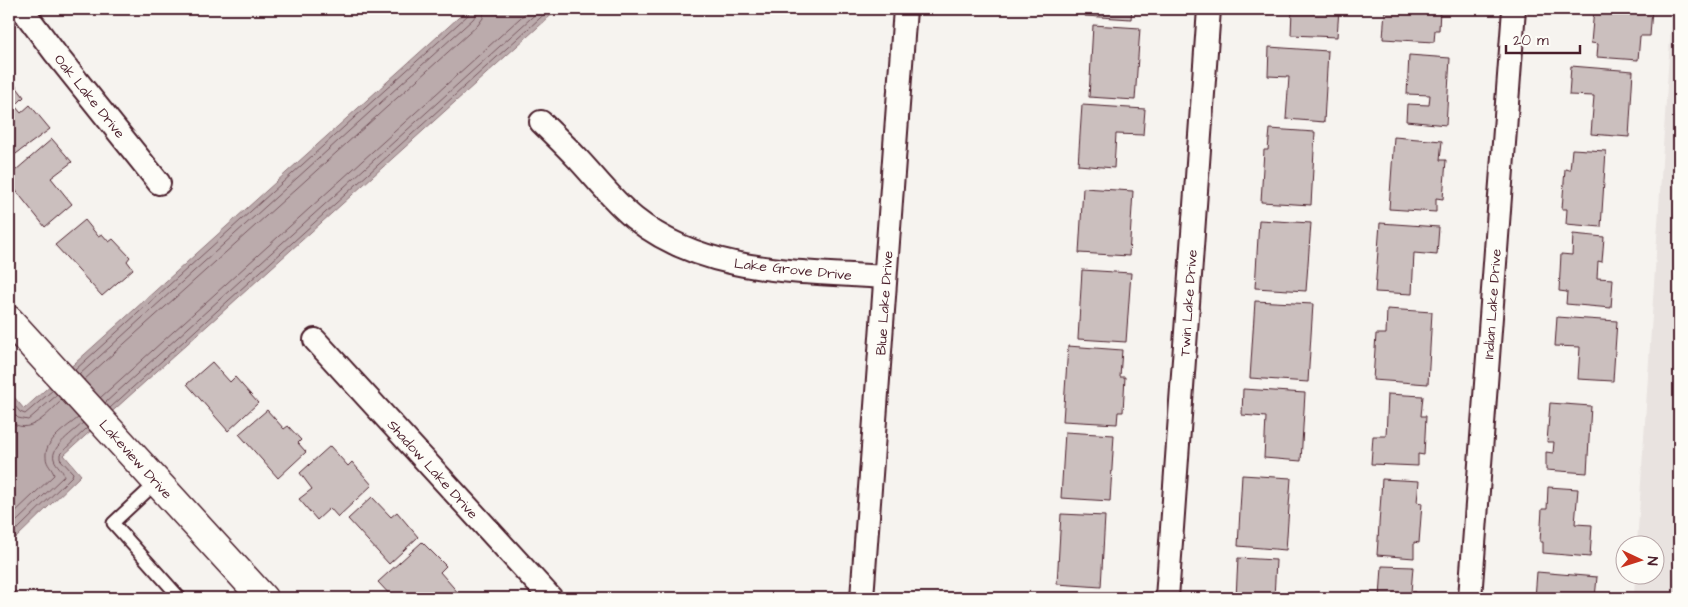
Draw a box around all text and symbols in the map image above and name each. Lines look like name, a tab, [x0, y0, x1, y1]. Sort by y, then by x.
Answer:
scale bar	[1506, 22, 1579, 54]
text: 20 m	[1513, 30, 1549, 51]
street label: Oak Lake Drive	[49, 50, 130, 143]
street label: Indian Lake Drive	[1479, 248, 1507, 360]
street label: Twin Lake Drive	[1175, 249, 1203, 357]
street label: Blue Lake Drive	[871, 250, 899, 356]
street label: Lake Grove Drive	[733, 254, 853, 286]
street label: Lakeview Drive	[94, 416, 177, 504]
street label: Shadow Lake Drive	[382, 416, 483, 524]
north arrow	[1616, 534, 1666, 584]
text: N	[1642, 556, 1662, 566]

